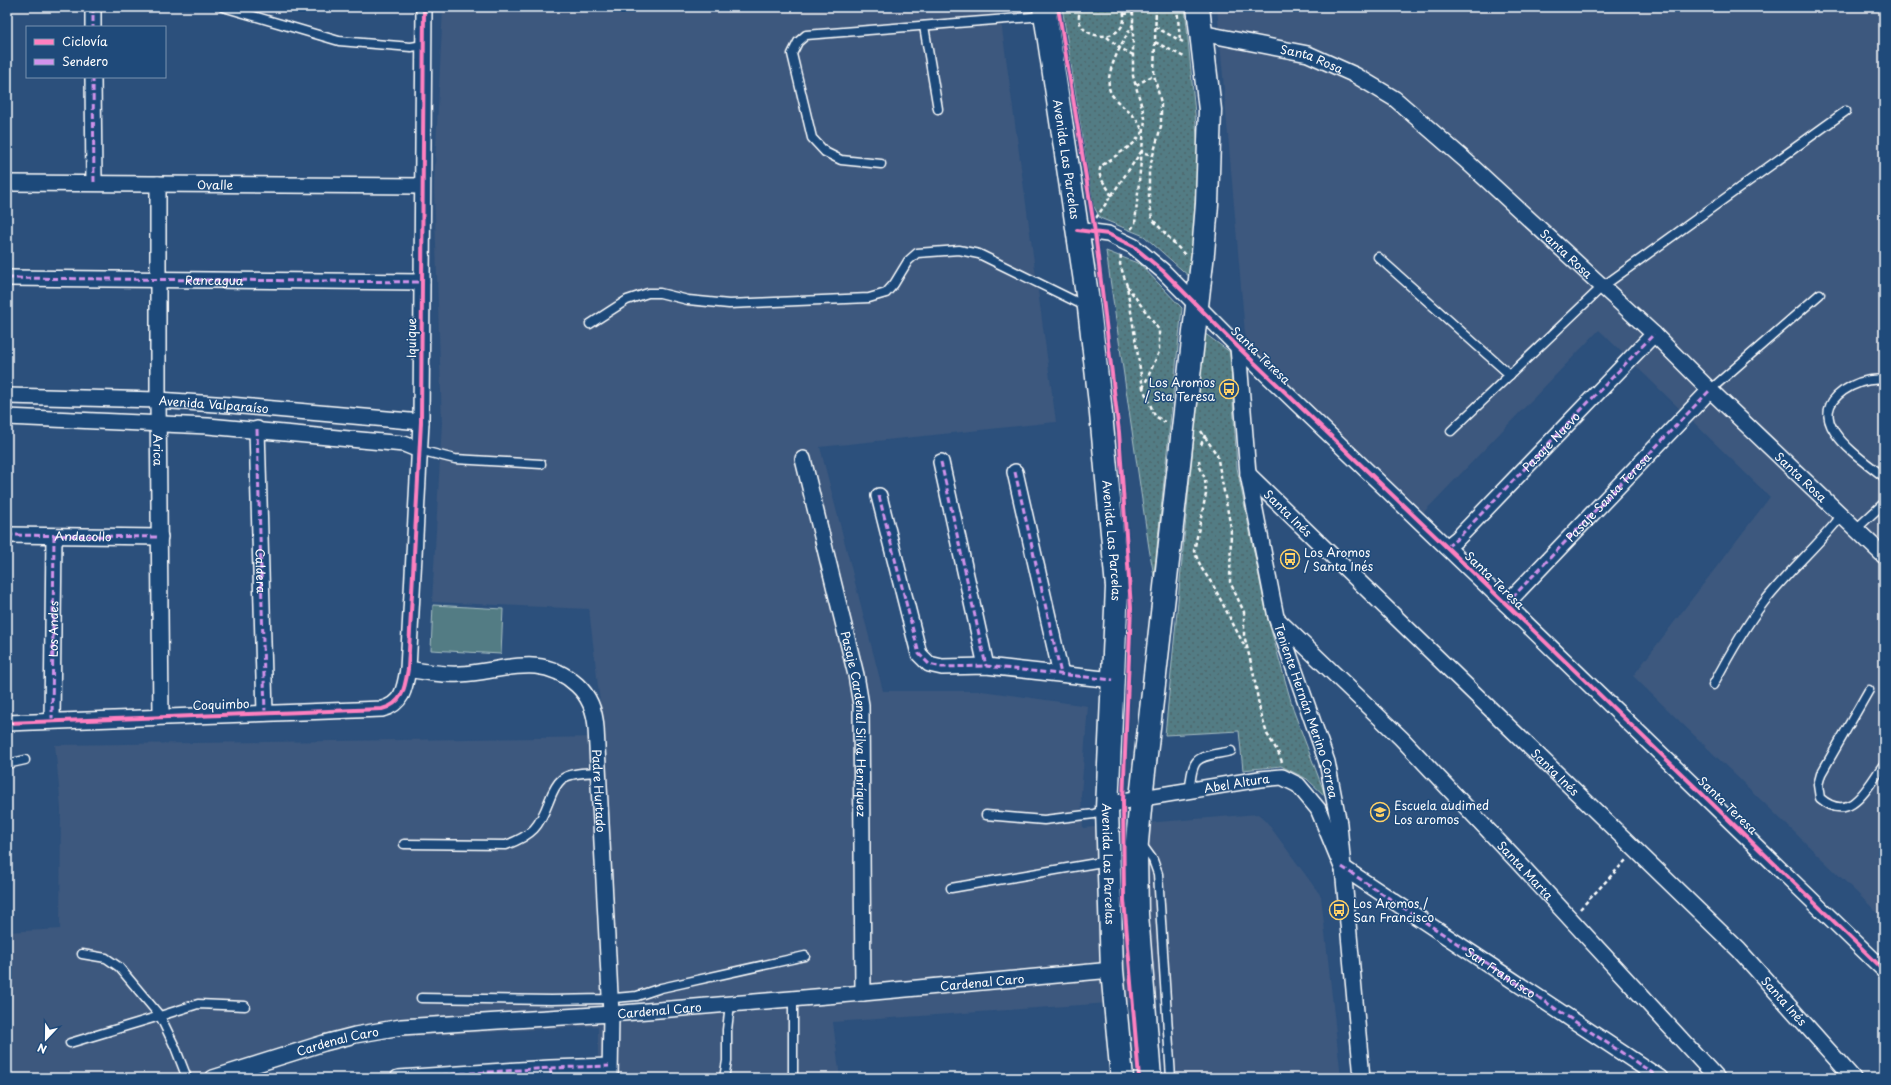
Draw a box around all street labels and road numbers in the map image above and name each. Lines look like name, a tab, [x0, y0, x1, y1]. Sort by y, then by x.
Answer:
street label: Santa Rosa	[1279, 40, 1347, 78]
street label: Avenida Las Parcelas	[1049, 98, 1085, 221]
street label: Ovalle	[197, 175, 234, 194]
street label: Santa Rosa	[1536, 225, 1597, 283]
street label: Rancagua	[185, 271, 244, 289]
street label: Iquique	[402, 317, 420, 358]
street label: Santa Teresa	[1227, 322, 1295, 388]
street label: Avenida Valparaíso	[158, 391, 270, 417]
street label: Pasaje Nuevo	[1518, 407, 1584, 475]
street label: Arica	[149, 434, 168, 467]
street label: Pasaje Santa Teresa	[1561, 448, 1656, 546]
street label: Santa Rosa	[1771, 448, 1831, 506]
street label: Avenida Las Parcelas	[1098, 479, 1126, 602]
street label: Santa Inés	[1260, 485, 1317, 541]
street label: Andacollo	[54, 527, 112, 545]
street label: Santa Teresa	[1461, 547, 1529, 613]
street label: Caldera	[251, 548, 271, 594]
street label: Los Andes	[44, 600, 62, 657]
street label: Teniente Hernán Merino Correa	[1270, 621, 1343, 800]
street label: Pasaje Cardenal Silva Henríquez	[837, 629, 871, 817]
street label: Coquimbo	[192, 694, 250, 714]
street label: Santa Inés	[1527, 744, 1584, 800]
street label: Padre Hurtado	[588, 749, 610, 833]
street label: Abel Altura	[1202, 769, 1271, 797]
street label: Santa Teresa	[1694, 772, 1762, 838]
street label: Avenida Las Parcelas	[1098, 803, 1120, 925]
street label: Santa Marta	[1493, 837, 1558, 904]
street label: San Francisco	[1462, 942, 1540, 1002]
street label: Cardenal Caro	[939, 969, 1025, 995]
street label: Santa Inés	[1757, 972, 1812, 1030]
street label: Cardenal Caro	[617, 997, 702, 1022]
street label: Cardenal Caro	[294, 1022, 380, 1060]

